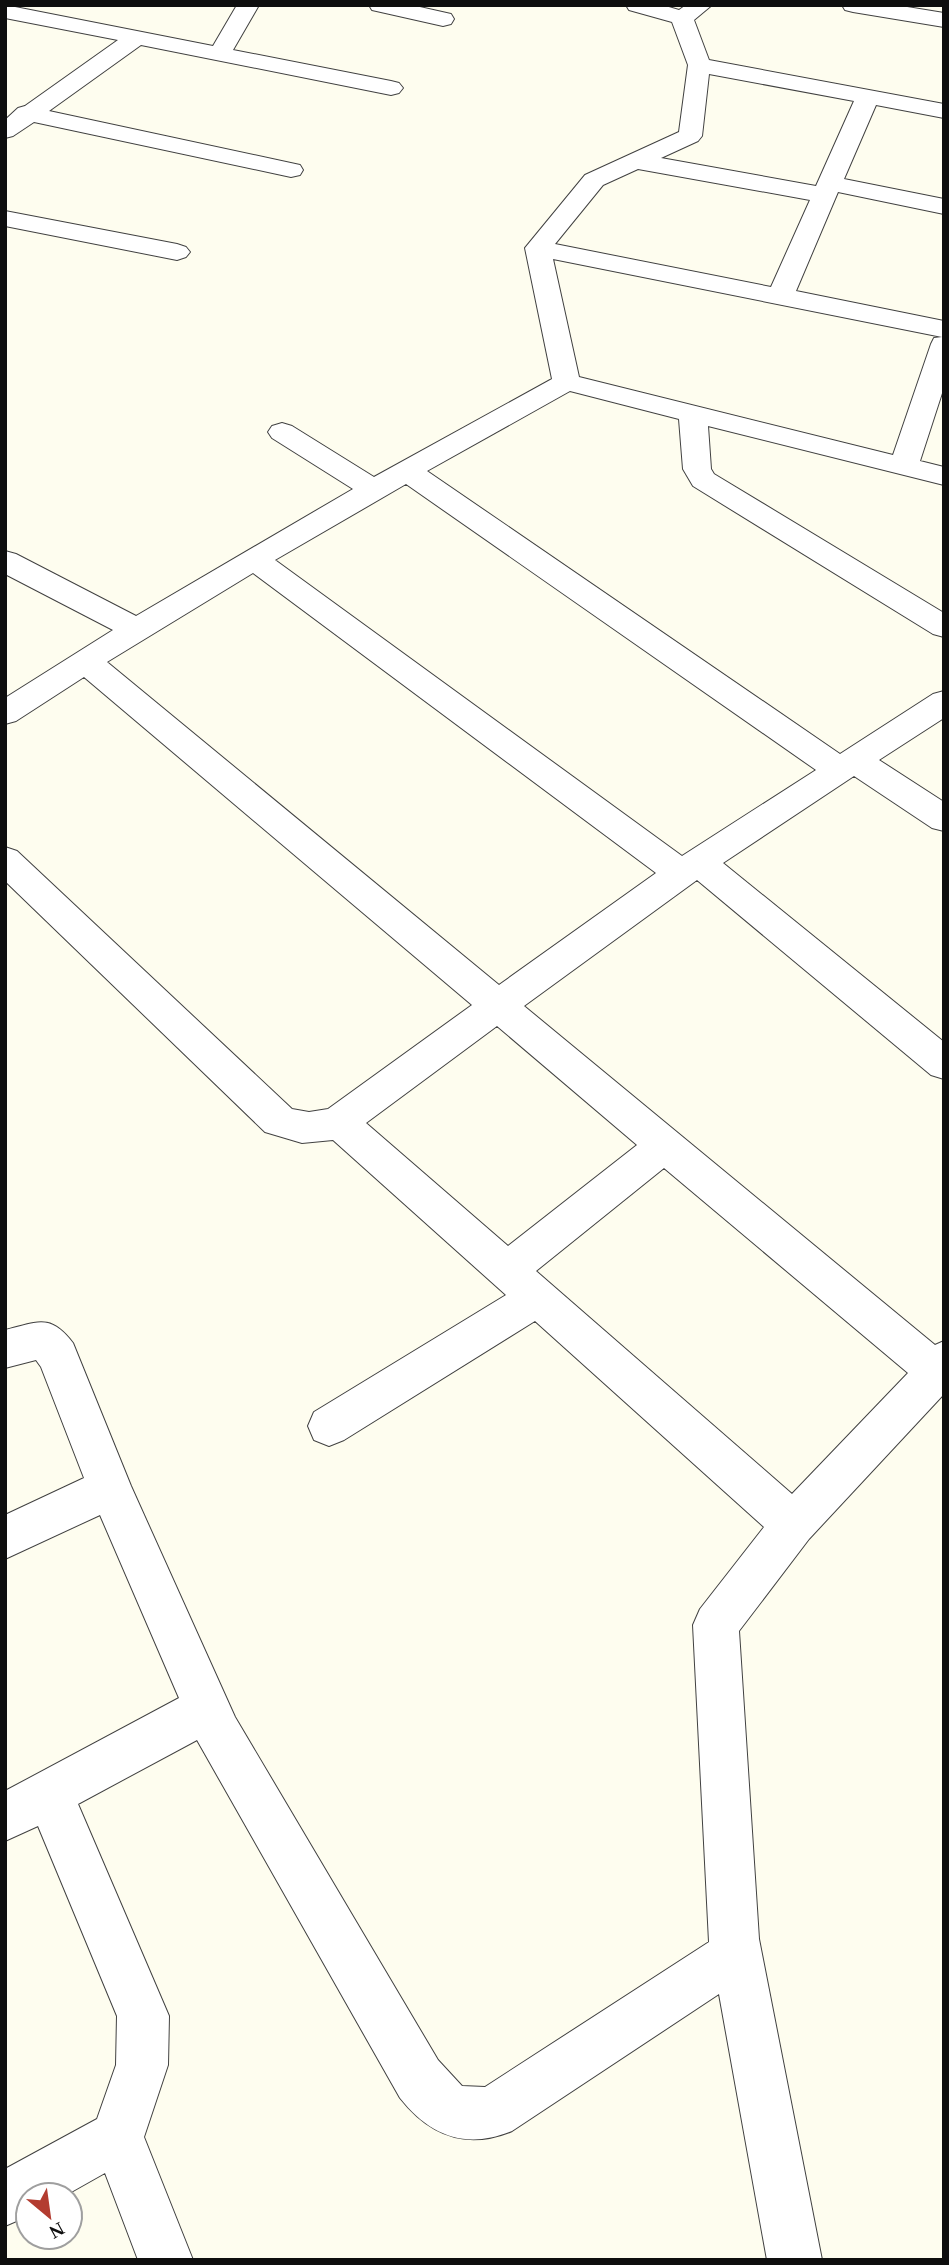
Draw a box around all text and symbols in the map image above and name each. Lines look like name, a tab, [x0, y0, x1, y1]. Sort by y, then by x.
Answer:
north arrow	[14, 2181, 84, 2251]
text: N	[46, 2218, 68, 2243]

